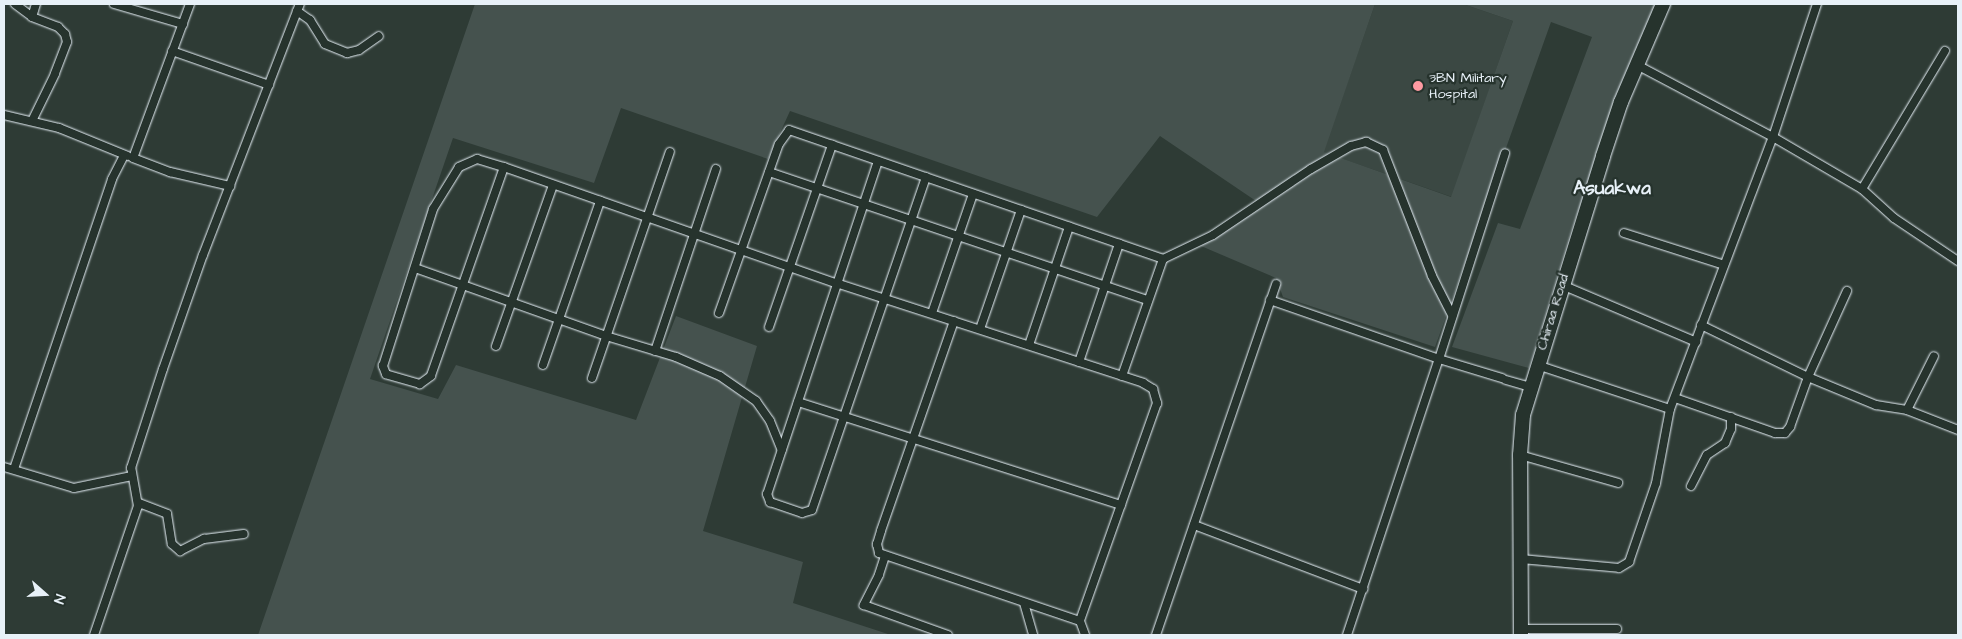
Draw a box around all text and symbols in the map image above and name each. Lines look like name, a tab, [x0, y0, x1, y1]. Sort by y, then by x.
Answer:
place label: 3BN Military Hospital	[1429, 70, 1507, 102]
marker: 3BN Military Hospital	[1411, 79, 1425, 93]
district label: Asuakwa	[1573, 178, 1651, 200]
street label: Chiraa Road	[1533, 272, 1573, 352]
north arrow	[20, 569, 70, 619]
text: N	[48, 591, 70, 606]

